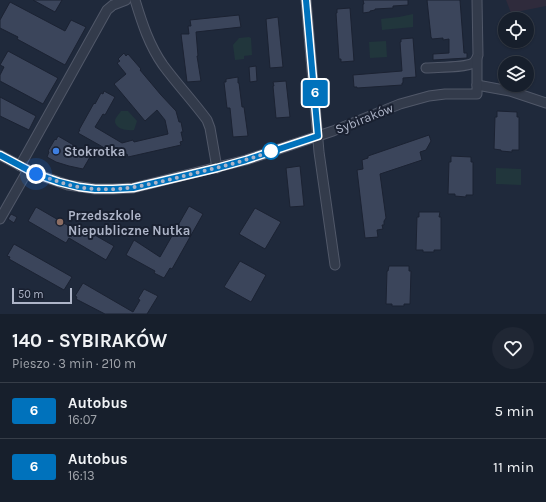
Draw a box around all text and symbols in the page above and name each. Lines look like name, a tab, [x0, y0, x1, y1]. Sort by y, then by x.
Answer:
map controls	[498, 12, 534, 92]
button: locate	[498, 12, 534, 48]
button: layers	[498, 56, 534, 92]
line badge: 6	[302, 80, 328, 106]
text: 6	[311, 84, 319, 101]
street label: Sybiraków	[333, 100, 396, 137]
unlabelled marker	[262, 142, 280, 160]
place label: Stokrotka	[64, 144, 125, 159]
marker: Stokrotka	[51, 146, 61, 156]
your location	[26, 164, 46, 184]
place label: Przedszkole Niepubliczne Nutka	[68, 208, 190, 238]
marker: Przedszkole Niepubliczne Nutka	[55, 217, 65, 227]
scale bar	[12, 286, 72, 305]
text: 50 m	[18, 288, 44, 301]
button: heart	[492, 327, 534, 369]
text: 140 - SYBIRAKÓW	[12, 330, 167, 352]
text: Pieszo · 3 min · 210 m	[12, 356, 136, 371]
text: Autobus	[68, 394, 128, 412]
text: 6	[30, 402, 38, 419]
text: 5 min	[494, 402, 534, 420]
text: 16:07	[68, 412, 97, 427]
text: Autobus	[68, 450, 128, 468]
text: 6	[30, 458, 38, 475]
text: 11 min	[493, 458, 534, 476]
text: 16:13	[68, 468, 95, 483]

